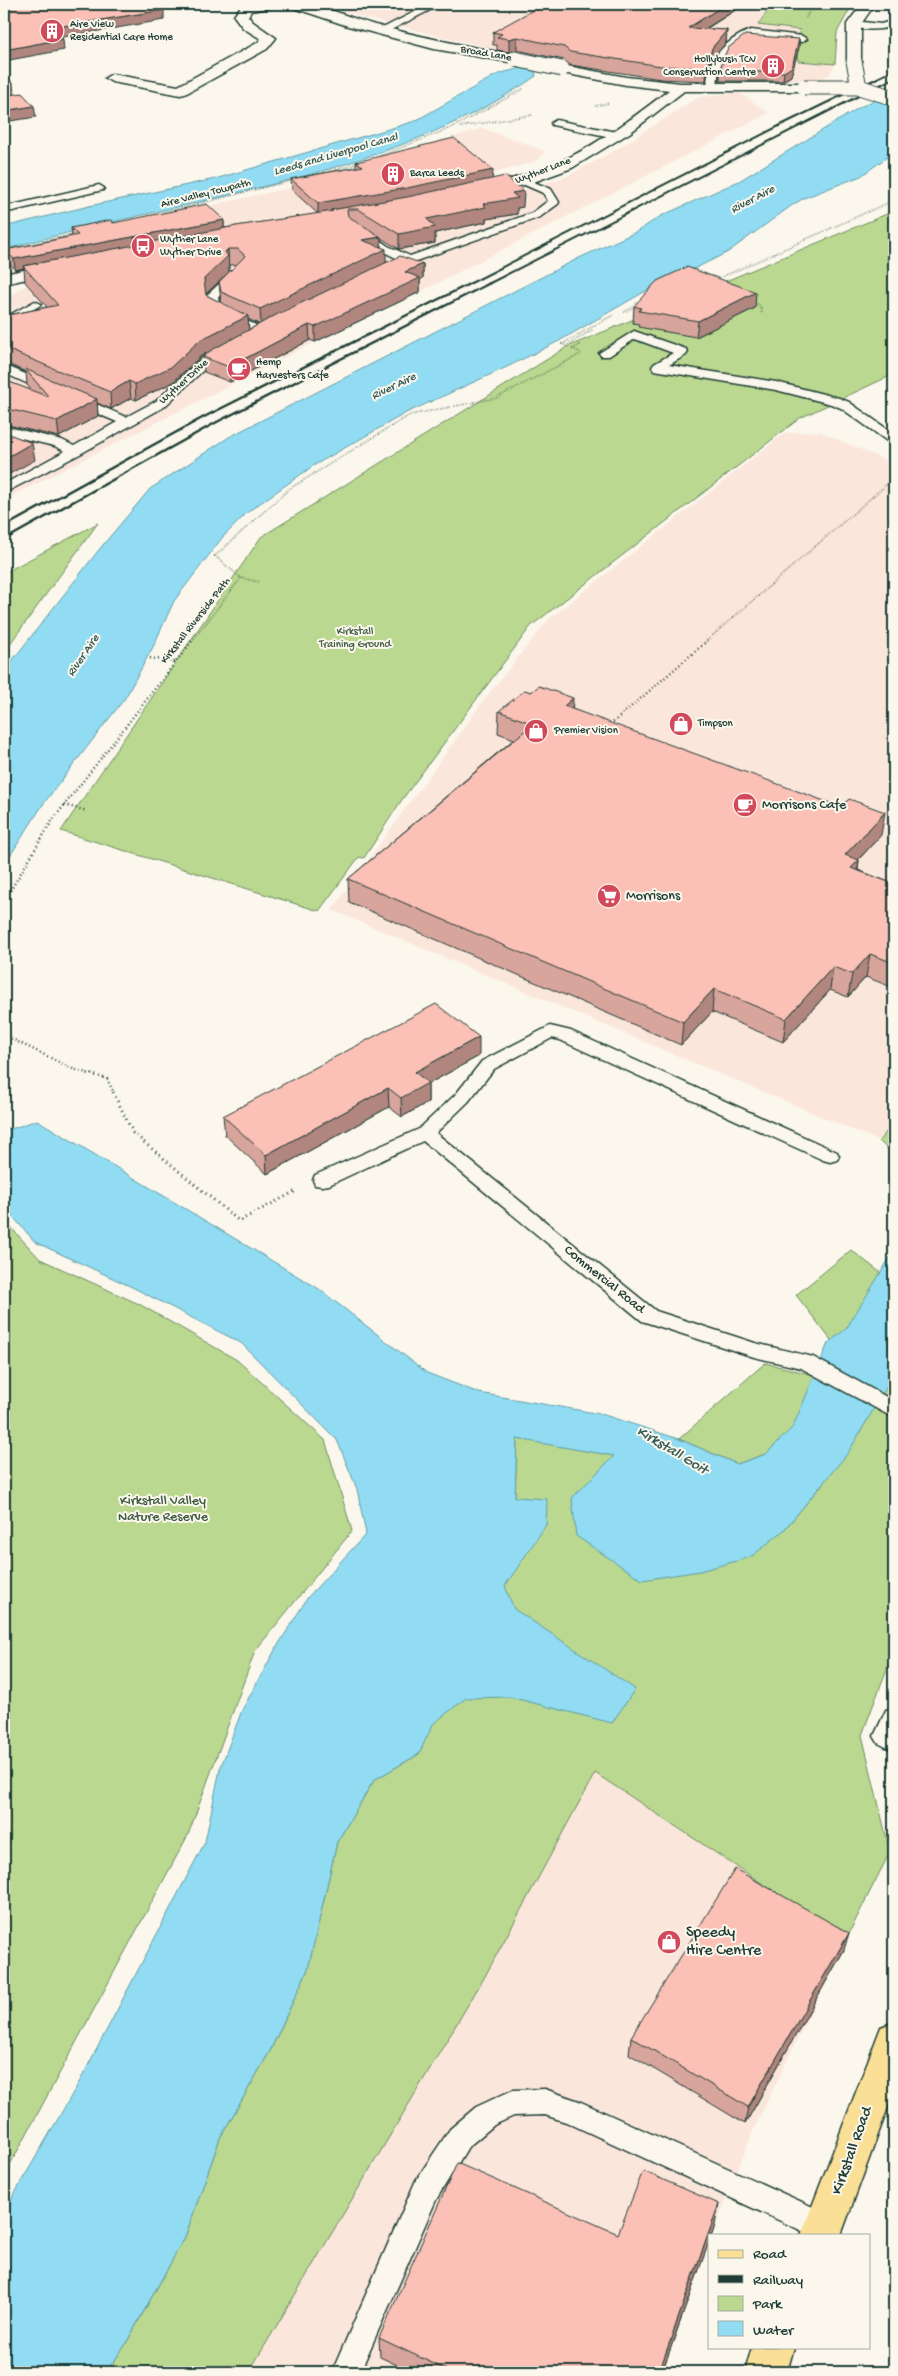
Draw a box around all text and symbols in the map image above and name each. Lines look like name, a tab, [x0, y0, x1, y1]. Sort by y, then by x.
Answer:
building icon: Aire View Residential Care Home	[39, 18, 65, 44]
place label: Aire View Residential Care Home	[70, 19, 173, 44]
street label: Broad Lane	[459, 43, 513, 64]
building icon: Hollybush TCV Conservation Centre	[760, 53, 786, 79]
place label: Hollybush TCV Conservation Centre	[663, 54, 756, 79]
water label: Leeds and Liverpool Canal	[273, 130, 401, 179]
street label: Wyther Lane	[514, 155, 573, 187]
building icon: Barca Leeds	[380, 161, 406, 187]
place label: Barca Leeds	[409, 168, 465, 180]
street label: Aire Valley Towpath	[160, 177, 252, 211]
water label: River Aire	[729, 182, 778, 217]
bus stop icon: Wyther Lane Wyther Drive	[130, 233, 156, 259]
place label: Wyther Lane Wyther Drive	[160, 234, 222, 259]
cafe icon: Hemp Harvesters Cafe	[226, 356, 252, 382]
street label: Wyther Drive	[157, 357, 211, 407]
place label: Hemp Harvesters Cafe	[256, 357, 329, 382]
water label: River Aire	[370, 370, 419, 404]
street label: Kirkstall Riverside Path	[159, 576, 233, 666]
park label: Kirkstall Training Ground	[318, 626, 392, 651]
water label: River Aire	[65, 632, 104, 680]
shop icon: Timpson	[668, 711, 694, 737]
shop icon: Premier Vision	[523, 718, 549, 744]
place label: Timpson	[697, 718, 734, 730]
place label: Premier Vision	[553, 725, 619, 737]
cafe icon: Morrisons Cafe	[732, 792, 758, 818]
place label: Morrisons Cafe	[762, 797, 847, 814]
supermarket icon: Morrisons	[596, 883, 622, 909]
place label: Morrisons	[626, 888, 681, 905]
street label: Commercial Road	[560, 1242, 649, 1319]
water label: Kirkstall Goit	[633, 1423, 713, 1481]
park label: Kirkstall Valley Nature Reserve	[118, 1493, 209, 1526]
place label: Speedy Hire Centre	[686, 1924, 762, 1961]
shop icon: Speedy Hire Centre	[656, 1929, 682, 1955]
street label: Kirkstall Road	[828, 2103, 878, 2198]
legend	[708, 2234, 870, 2348]
text: Road	[753, 2246, 787, 2264]
text: Railway	[753, 2272, 804, 2290]
text: Park	[752, 2296, 783, 2314]
text: Water	[753, 2322, 795, 2340]

